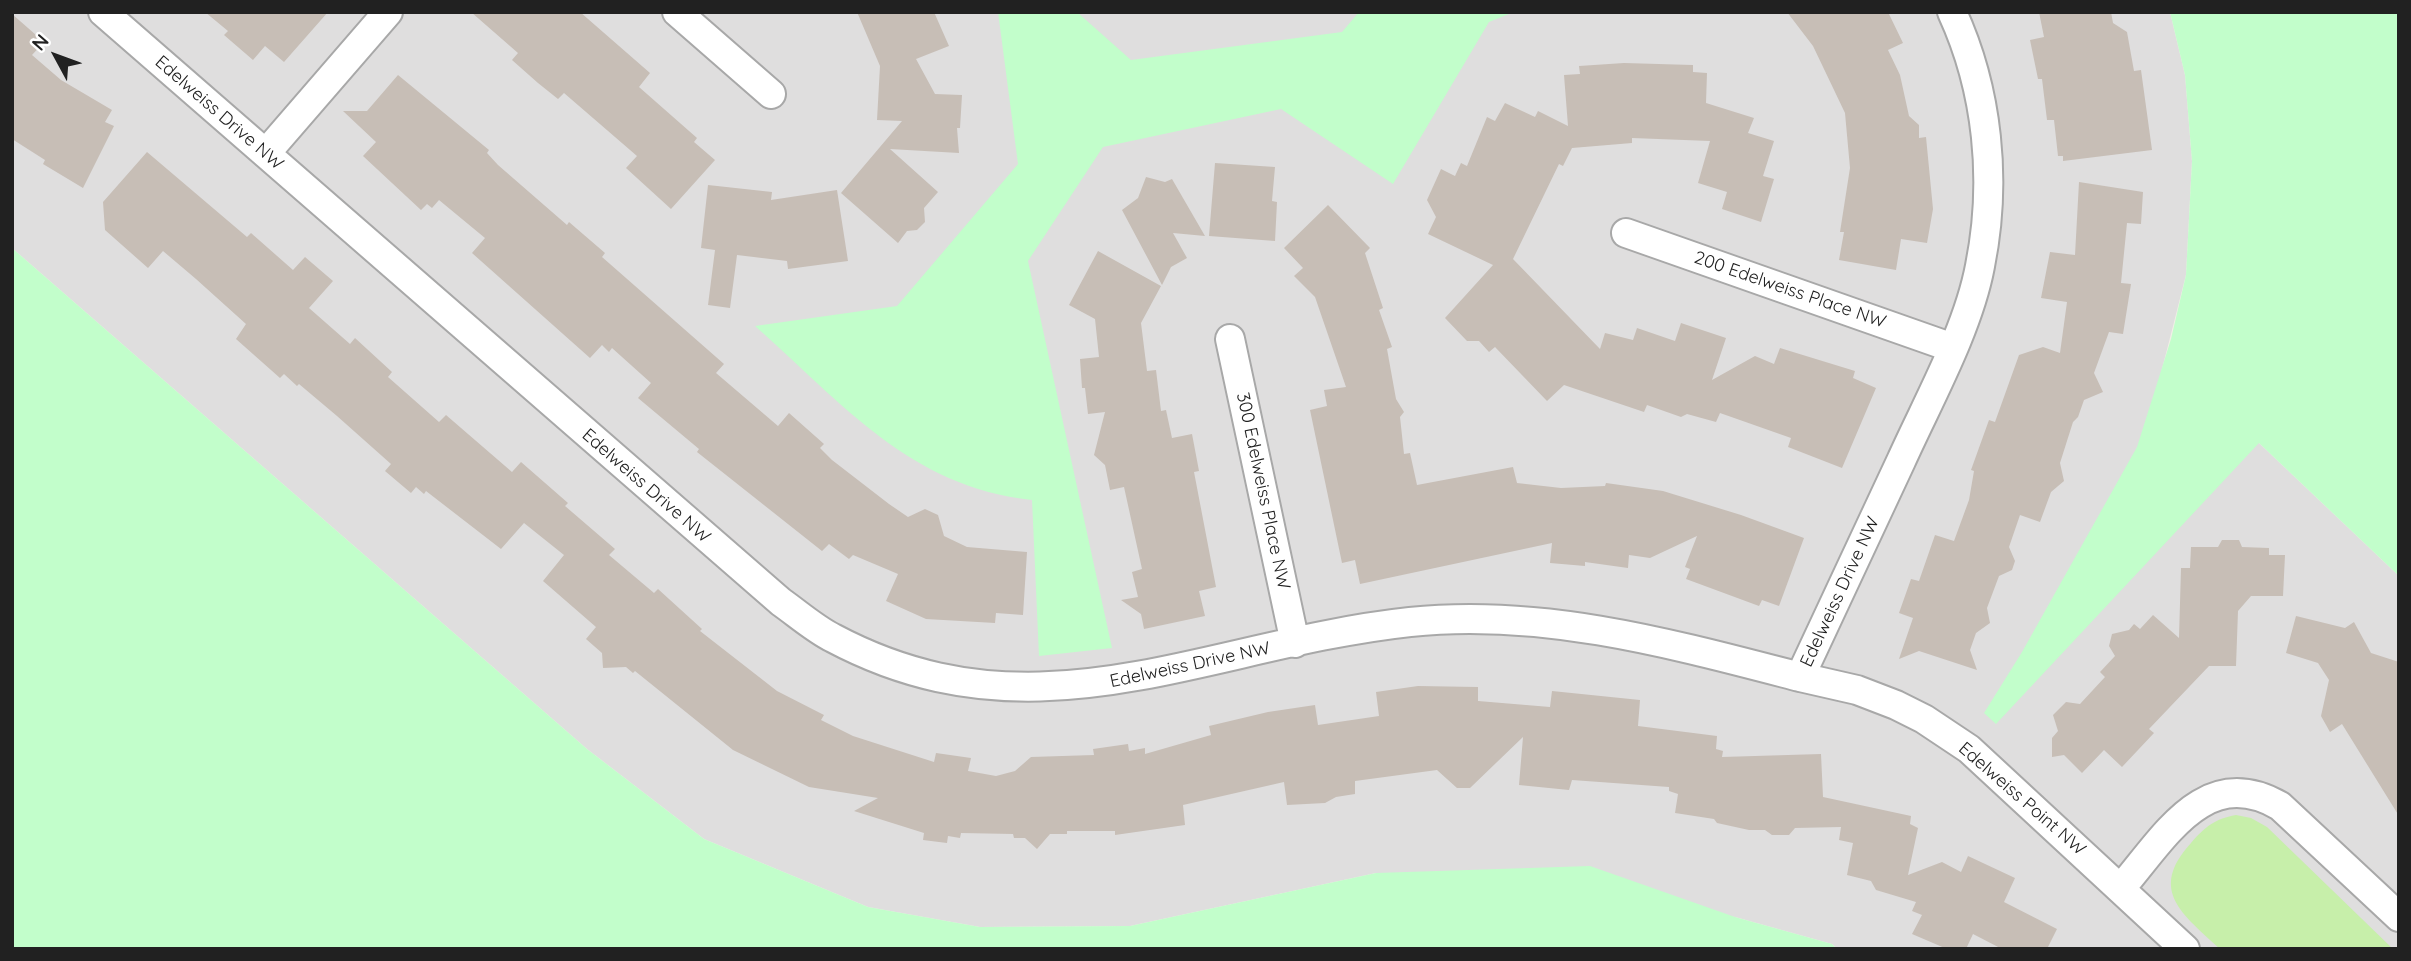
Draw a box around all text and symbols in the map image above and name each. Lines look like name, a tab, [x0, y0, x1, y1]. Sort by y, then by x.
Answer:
north arrow	[21, 21, 91, 91]
text: N	[27, 29, 54, 55]
street label: Edelweiss Drive NW	[150, 51, 288, 175]
street label: 200 Edelweiss Place NW	[1691, 247, 1889, 333]
street label: 300 Edelweiss Place NW	[1232, 391, 1294, 591]
street label: Edelweiss Drive NW	[577, 424, 715, 548]
street label: Edelweiss Drive NW	[1796, 513, 1884, 671]
street label: Edelweiss Drive NW	[1108, 637, 1272, 693]
street label: Edelweiss Point NW	[1954, 738, 2090, 860]

